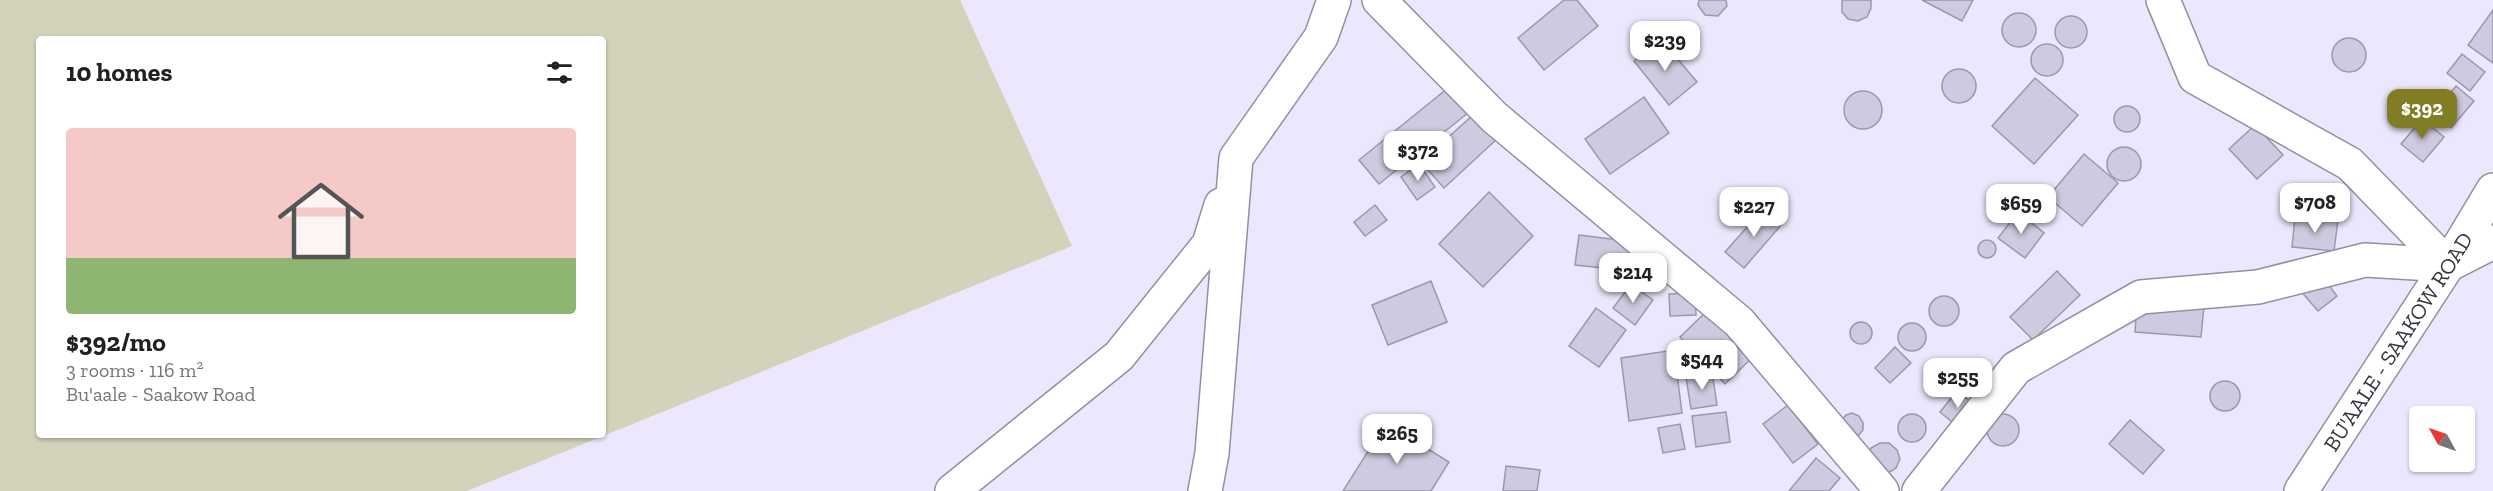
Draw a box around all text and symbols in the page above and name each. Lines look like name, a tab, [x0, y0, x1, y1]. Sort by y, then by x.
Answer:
pin: $239	[1629, 21, 1701, 72]
text: $239	[1644, 28, 1686, 52]
text: 10 homes	[66, 56, 172, 88]
icon: filters	[543, 56, 576, 89]
pin: $392	[2386, 89, 2458, 140]
text: $392	[2401, 96, 2443, 120]
pin: $372	[1382, 131, 1454, 182]
text: $372	[1397, 138, 1439, 162]
icon: home	[267, 167, 375, 275]
pin: $708	[2279, 183, 2351, 234]
pin: $659	[1985, 184, 2057, 235]
pin: $227	[1718, 187, 1790, 238]
text: $708	[2294, 190, 2336, 214]
text: $659	[2000, 191, 2042, 215]
text: $227	[1733, 194, 1775, 218]
street label: BU'AALE - SAAKOW ROAD	[2318, 227, 2479, 456]
pin: $214	[1597, 253, 1669, 304]
text: $214	[1613, 260, 1653, 284]
text: $392/mo	[66, 326, 166, 358]
pin: $544	[1666, 340, 1738, 391]
text: $544	[1680, 347, 1724, 371]
text: 3 rooms · 116 m²	[66, 358, 203, 382]
pin: $255	[1922, 358, 1994, 409]
text: $255	[1937, 365, 1979, 389]
text: Bu'aale - Saakow Road	[66, 382, 255, 406]
north arrow	[2409, 406, 2475, 472]
map controls	[2409, 406, 2475, 472]
pin: $265	[1361, 414, 1433, 465]
text: $265	[1376, 421, 1418, 445]

